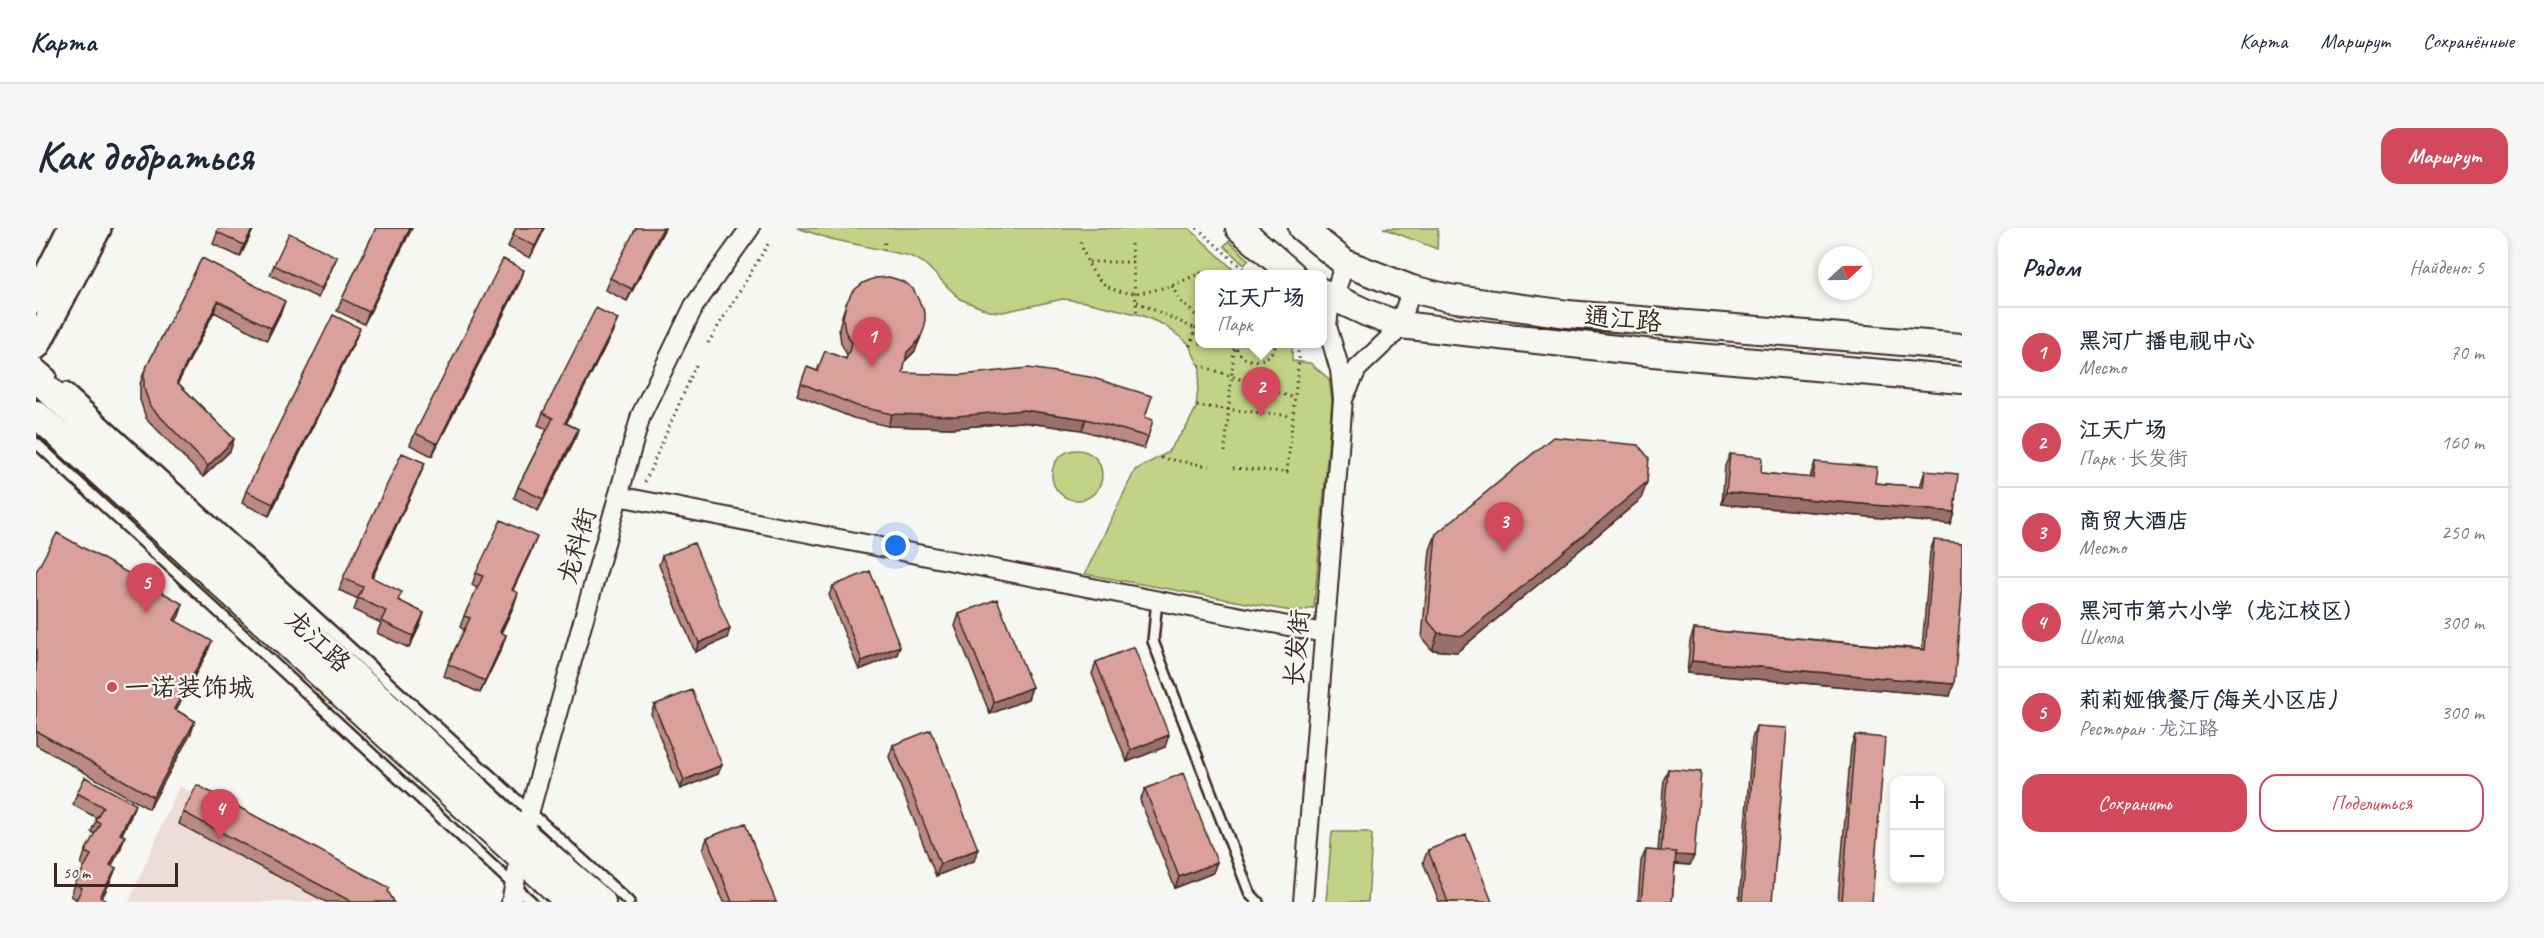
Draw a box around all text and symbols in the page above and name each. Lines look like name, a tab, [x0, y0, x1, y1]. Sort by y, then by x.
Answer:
text: Карта	[30, 24, 97, 59]
text: Карта	[2239, 28, 2288, 54]
text: Маршрут	[2321, 28, 2390, 54]
text: Сохранённые	[2423, 28, 2514, 54]
button: Маршрут	[2381, 128, 2508, 184]
text: Как добраться	[36, 130, 253, 183]
north arrow	[1818, 246, 1872, 300]
text: Рядом	[2022, 251, 2080, 284]
text: Найдено: 5	[2409, 255, 2484, 280]
popup	[1195, 270, 1327, 348]
text: 江天广场	[1217, 284, 1305, 312]
street label: 通江路	[1583, 299, 1663, 339]
text: Парк	[1217, 312, 1253, 337]
pin: 1	[852, 318, 892, 367]
text: 黑河广播电视中心	[2079, 327, 2255, 355]
text: 1	[2037, 340, 2046, 365]
text: 70 m	[2450, 340, 2484, 365]
text: Место	[2079, 355, 2126, 380]
pin: 2	[1242, 368, 1280, 417]
text: 江天广场	[2079, 416, 2167, 444]
text: 2	[2037, 430, 2046, 455]
text: 160 m	[2441, 430, 2484, 455]
text: Парк · 长发街	[2079, 446, 2188, 471]
pin: 3	[1484, 502, 1524, 552]
street label: 龙科街	[550, 504, 604, 588]
text: 商贸大酒店	[2079, 507, 2189, 535]
text: 3	[2037, 520, 2046, 545]
text: 250 m	[2441, 520, 2484, 545]
your location	[881, 531, 910, 560]
text: Место	[2079, 535, 2126, 560]
pin: 5	[126, 564, 166, 613]
text: 黑河市第六小学（龙江校区）	[2079, 597, 2365, 625]
street label: 龙江路	[278, 602, 358, 680]
street label: 长发街	[1277, 608, 1317, 688]
text: 4	[2037, 610, 2046, 635]
text: 300 m	[2441, 610, 2484, 635]
text: Школа	[2079, 625, 2123, 650]
place label: 一诺装饰城	[124, 671, 254, 704]
marker: 一诺装饰城	[105, 680, 119, 694]
text: 莉莉娅俄餐厅(海关小区店)	[2079, 686, 2336, 714]
text: 5	[2037, 700, 2046, 725]
text: 300 m	[2441, 700, 2484, 725]
text: Ресторан · 龙江路	[2079, 716, 2218, 741]
button: Сохранить	[2022, 774, 2247, 832]
button: Поделиться	[2259, 774, 2484, 832]
map controls	[1890, 776, 1944, 884]
button: +	[1890, 776, 1944, 830]
pin: 4	[200, 790, 240, 839]
button: −	[1890, 830, 1944, 884]
scale bar	[54, 860, 178, 888]
text: 50 m	[63, 863, 90, 883]

